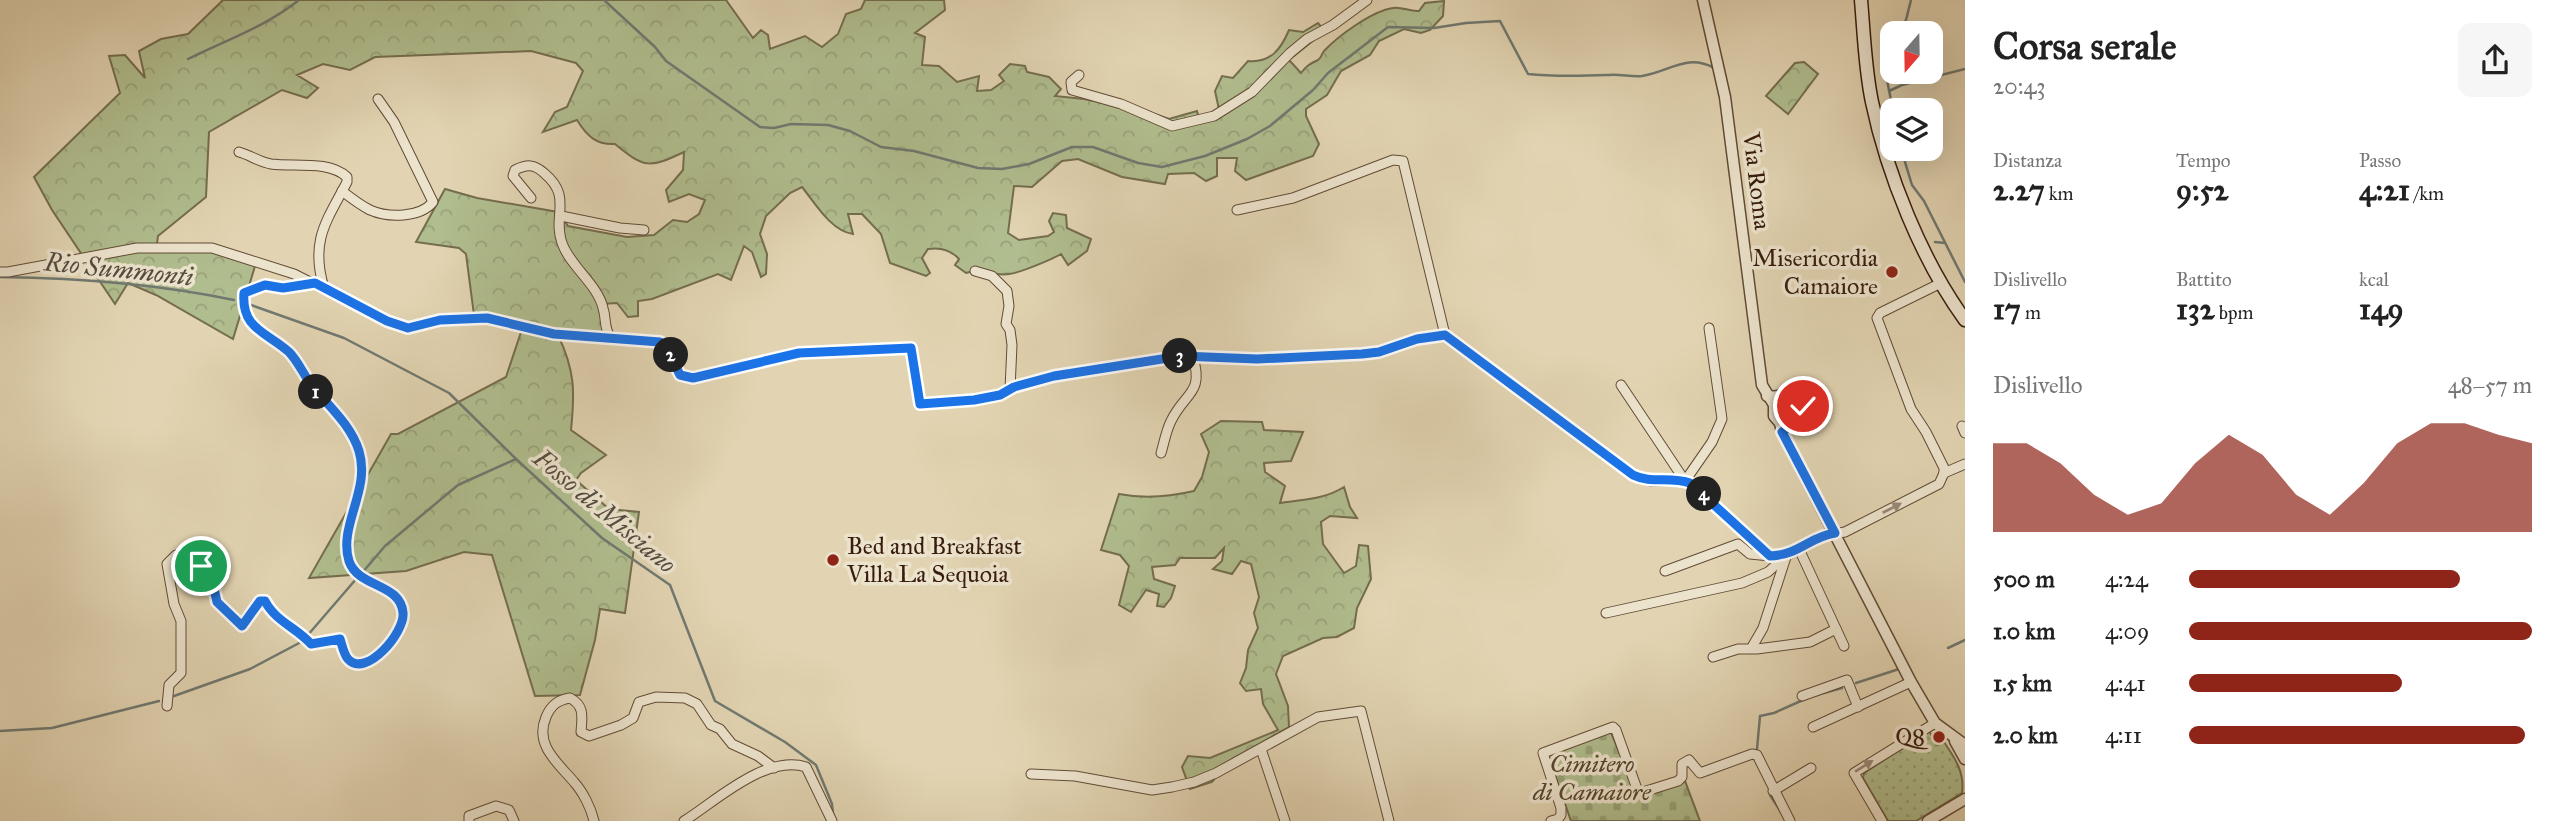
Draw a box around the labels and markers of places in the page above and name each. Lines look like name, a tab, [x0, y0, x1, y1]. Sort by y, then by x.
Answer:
place label: Misericordia Camaiore	[1752, 243, 1879, 301]
marker: Misericordia Camaiore	[1884, 264, 1900, 280]
pin: 2	[654, 338, 688, 372]
pin: 3	[1162, 338, 1198, 374]
pin: 1	[298, 374, 334, 410]
pin	[1773, 376, 1833, 436]
pin: 4	[1686, 476, 1722, 512]
place label: Bed and Breakfast Villa La Sequoia	[846, 531, 1022, 589]
pin	[171, 536, 231, 596]
marker: Bed and Breakfast Villa La Sequoia	[825, 552, 841, 568]
place label: Q8	[1895, 722, 1929, 752]
marker: Q8	[1931, 729, 1947, 745]

